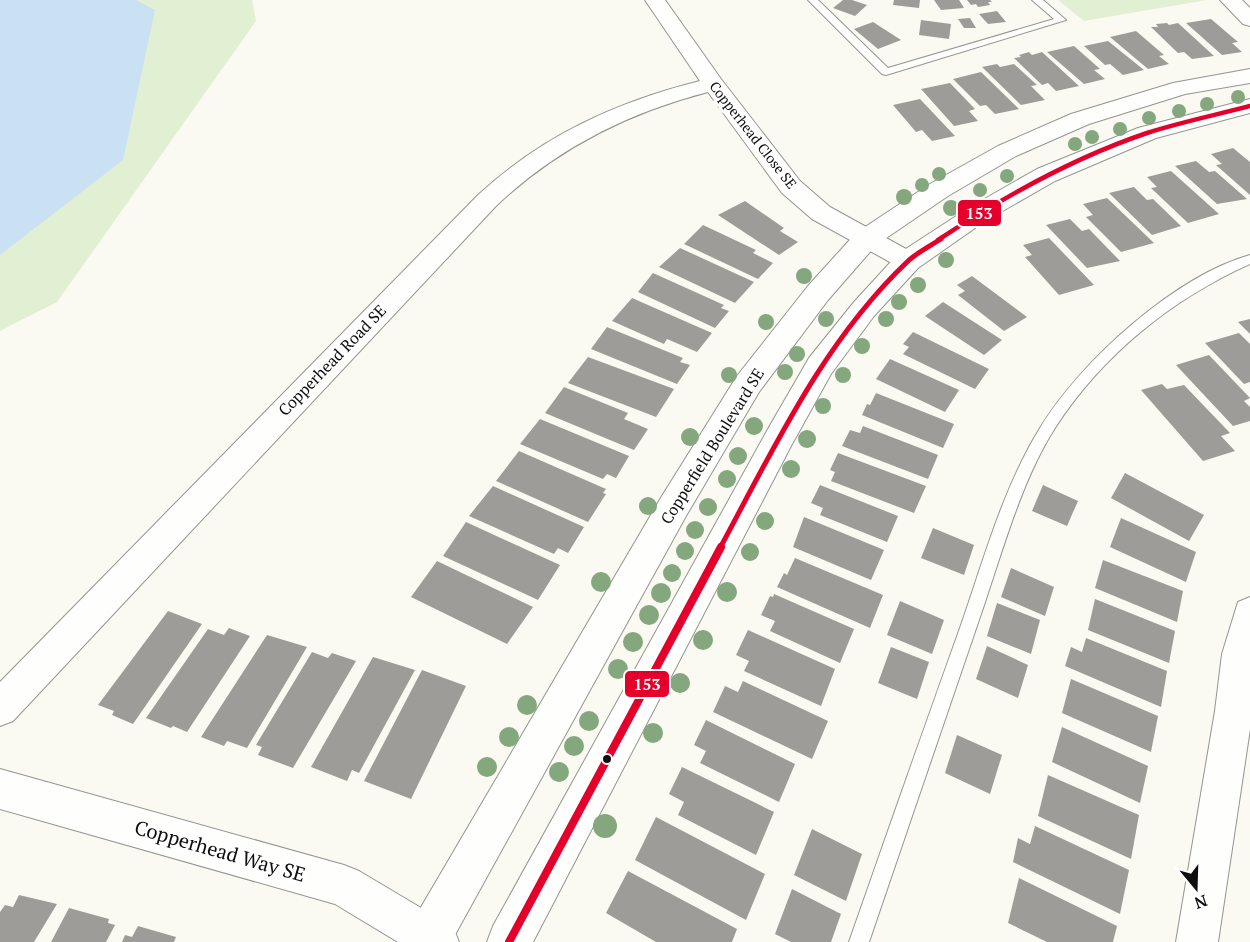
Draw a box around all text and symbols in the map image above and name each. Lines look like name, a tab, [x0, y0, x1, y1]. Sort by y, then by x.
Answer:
street label: Copperhead Close SE	[705, 77, 801, 192]
line badge: 153	[957, 199, 1002, 227]
text: 153	[965, 202, 993, 224]
street label: Copperhead Road SE	[273, 300, 391, 420]
street label: Copperfield Boulevard SE	[655, 364, 769, 528]
line badge: 153	[624, 670, 670, 698]
text: 153	[633, 673, 661, 695]
unlabelled marker	[601, 753, 613, 765]
street label: Copperhead Way SE	[132, 813, 309, 888]
north arrow	[1166, 858, 1226, 918]
text: N	[1192, 890, 1210, 915]

